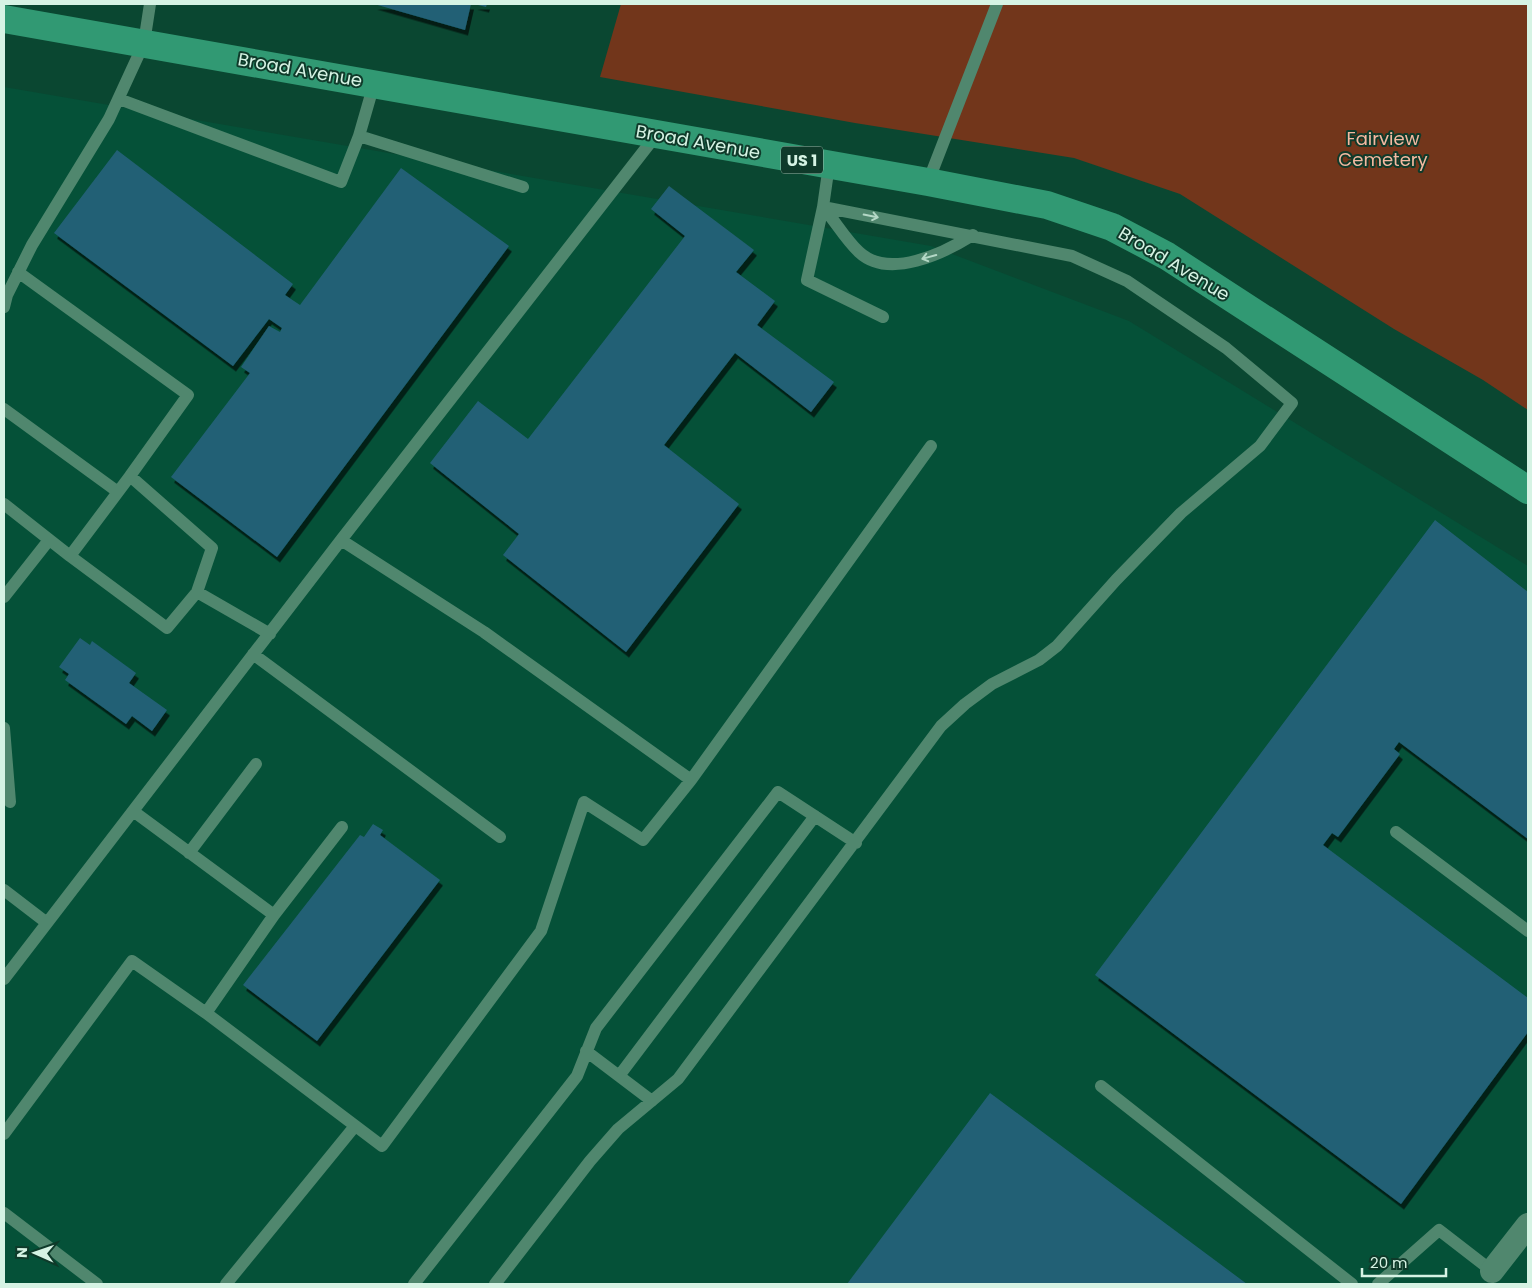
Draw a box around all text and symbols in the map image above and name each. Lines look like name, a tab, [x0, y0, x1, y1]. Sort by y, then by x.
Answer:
street label: Broad Avenue	[236, 46, 364, 93]
street label: Broad Avenue	[634, 118, 762, 165]
park label: Fairview Cemetery	[1338, 126, 1428, 172]
road number: US 1	[781, 146, 823, 174]
one-way arrow	[863, 211, 879, 221]
street label: Broad Avenue	[1114, 220, 1235, 307]
one-way arrow	[922, 252, 938, 262]
north arrow	[10, 1228, 60, 1278]
scale bar	[1362, 1246, 1446, 1278]
text: N	[12, 1247, 32, 1258]
text: 20 m	[1370, 1252, 1408, 1273]

